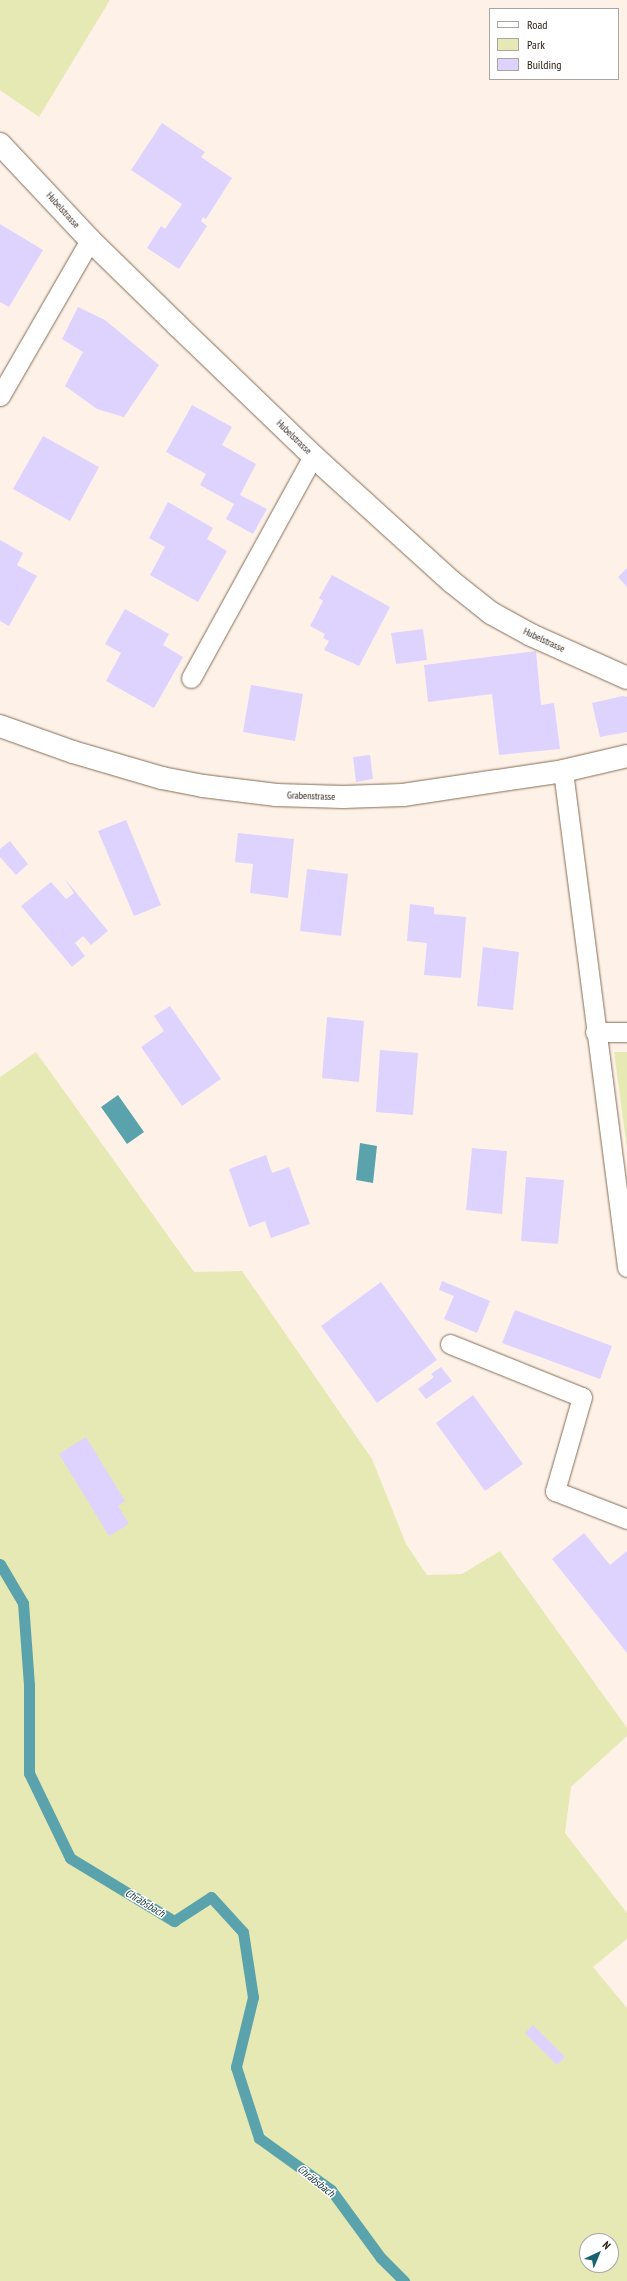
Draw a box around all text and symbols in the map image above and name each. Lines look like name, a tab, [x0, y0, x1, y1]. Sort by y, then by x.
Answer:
legend	[489, 8, 619, 80]
text: Road	[527, 17, 547, 32]
text: Park	[527, 37, 545, 52]
text: Building	[527, 57, 562, 72]
street label: Hubelstrasse	[44, 190, 82, 230]
street label: Hubelstrasse	[274, 417, 314, 457]
street label: Hubelstrasse	[521, 625, 567, 655]
street label: Grabenstrasse	[287, 789, 335, 803]
water label: Chräbsbach	[123, 1886, 167, 1920]
water label: Chräbsbach	[295, 2162, 337, 2200]
north arrow	[579, 2233, 619, 2273]
text: N	[600, 2238, 614, 2252]

